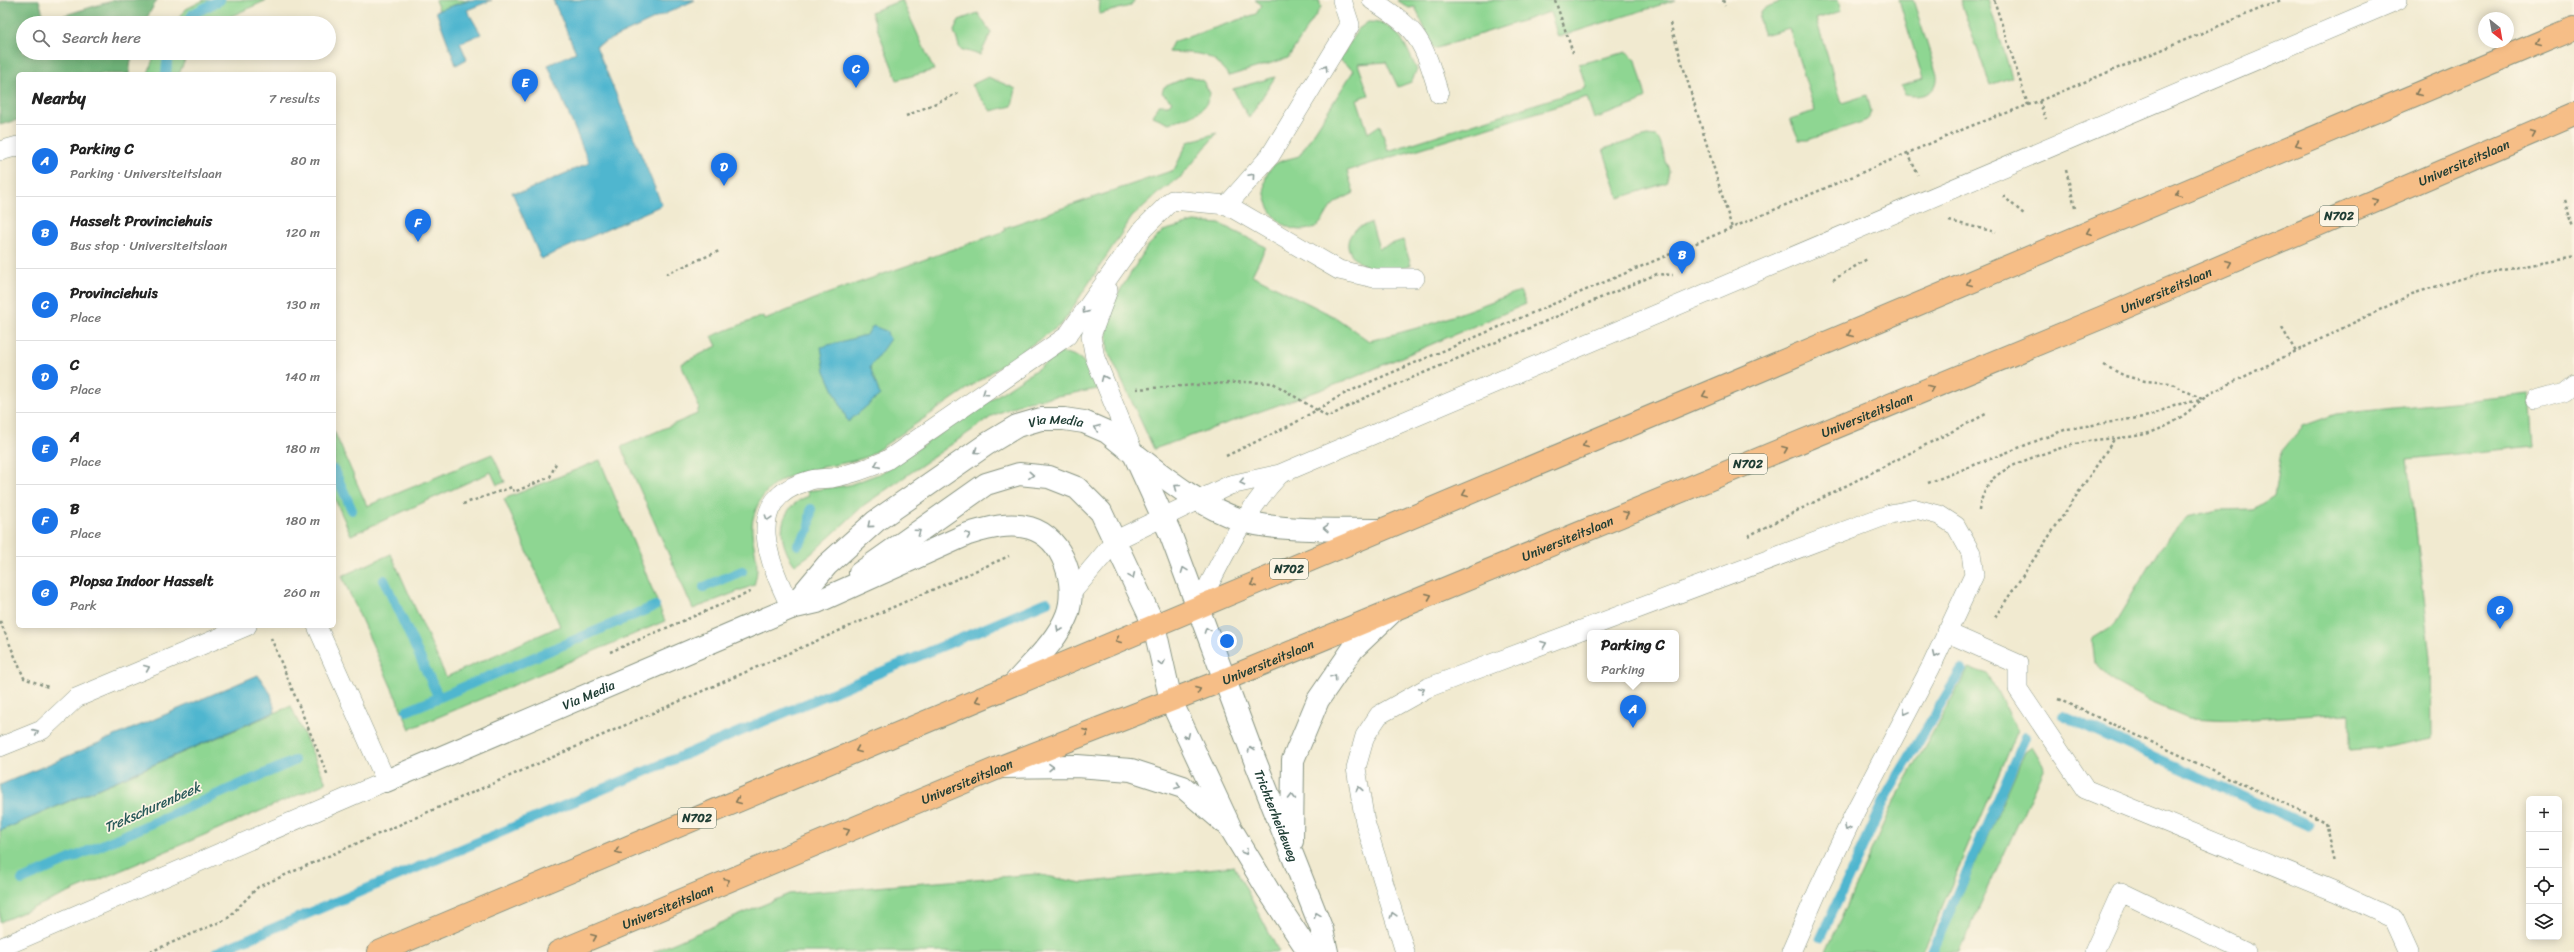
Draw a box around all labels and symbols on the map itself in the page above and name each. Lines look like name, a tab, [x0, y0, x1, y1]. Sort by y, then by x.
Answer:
north arrow	[2478, 12, 2514, 48]
one-way arrow	[2535, 39, 2542, 47]
pin: C	[843, 55, 869, 88]
one-way arrow	[1320, 65, 1327, 72]
pin: E	[512, 69, 538, 102]
one-way arrow	[2415, 89, 2422, 97]
one-way arrow	[2528, 130, 2536, 138]
street label: Universiteitslaan	[2414, 133, 2513, 193]
one-way arrow	[2295, 139, 2302, 147]
pin: D	[711, 153, 737, 186]
one-way arrow	[1248, 173, 1255, 180]
one-way arrow	[2175, 189, 2183, 197]
one-way arrow	[2370, 198, 2378, 206]
road number: N702	[2320, 206, 2358, 226]
pin: F	[405, 209, 431, 242]
one-way arrow	[2085, 227, 2092, 235]
pin: B	[1669, 241, 1695, 274]
one-way arrow	[2225, 260, 2233, 268]
street label: Universiteitslaan	[2117, 261, 2216, 320]
one-way arrow	[1966, 278, 1973, 286]
one-way arrow	[1082, 307, 1090, 314]
one-way arrow	[1846, 329, 1853, 337]
one-way arrow	[1100, 375, 1108, 382]
one-way arrow	[1928, 385, 1935, 393]
street label: Universiteitslaan	[1817, 386, 1917, 444]
one-way arrow	[983, 388, 990, 395]
one-way arrow	[1702, 390, 1710, 398]
street label: Via Media	[1026, 408, 1086, 434]
one-way arrow	[1094, 425, 1101, 433]
one-way arrow	[1581, 440, 1588, 448]
one-way arrow	[1782, 445, 1789, 453]
one-way arrow	[974, 446, 981, 453]
road number: N702	[1729, 454, 1767, 474]
one-way arrow	[874, 460, 881, 468]
one-way arrow	[1028, 471, 1034, 480]
one-way arrow	[1239, 478, 1245, 486]
one-way arrow	[1174, 485, 1181, 492]
one-way arrow	[1461, 490, 1468, 498]
street label: Universiteitslaan	[1518, 509, 1617, 568]
one-way arrow	[1623, 511, 1630, 519]
one-way arrow	[764, 514, 773, 521]
one-way arrow	[868, 521, 875, 528]
one-way arrow	[1323, 524, 1329, 532]
one-way arrow	[913, 530, 920, 537]
one-way arrow	[964, 531, 971, 539]
road number: N702	[1270, 559, 1308, 579]
one-way arrow	[1181, 567, 1189, 574]
one-way arrow	[1127, 571, 1135, 579]
one-way arrow	[1249, 579, 1256, 587]
one-way arrow	[1424, 593, 1432, 601]
pin: G	[2487, 596, 2513, 629]
one-way arrow	[1057, 624, 1064, 632]
one-way arrow	[1204, 626, 1212, 633]
your location	[1217, 631, 1237, 651]
street label: Universiteitslaan	[1218, 633, 1318, 691]
one-way arrow	[1115, 635, 1123, 643]
one-way arrow	[1540, 641, 1547, 649]
one-way arrow	[1933, 651, 1941, 659]
one-way arrow	[1158, 659, 1166, 666]
one-way arrow	[143, 665, 151, 673]
street label: Via Media	[558, 673, 619, 717]
one-way arrow	[1329, 674, 1337, 681]
one-way arrow	[1195, 687, 1202, 695]
one-way arrow	[1418, 687, 1426, 695]
one-way arrow	[974, 695, 981, 703]
pin: A	[1620, 695, 1646, 728]
one-way arrow	[1904, 708, 1911, 715]
one-way arrow	[1083, 728, 1090, 736]
one-way arrow	[32, 729, 39, 737]
one-way arrow	[1182, 732, 1190, 739]
one-way arrow	[855, 745, 862, 753]
one-way arrow	[1247, 746, 1256, 753]
street label: Universiteitslaan	[917, 752, 1016, 811]
one-way arrow	[1048, 762, 1054, 771]
street label: Trichterheideweg	[1248, 766, 1305, 866]
water label: Trekschurenbeek	[100, 774, 206, 840]
one-way arrow	[1175, 781, 1182, 789]
one-way arrow	[1356, 786, 1364, 792]
one-way arrow	[1288, 794, 1297, 800]
one-way arrow	[735, 796, 742, 804]
road number: N702	[678, 808, 716, 828]
one-way arrow	[1844, 824, 1852, 831]
one-way arrow	[842, 828, 850, 836]
one-way arrow	[615, 846, 623, 854]
one-way arrow	[1241, 848, 1248, 855]
street label: Universiteitslaan	[618, 877, 718, 936]
one-way arrow	[723, 878, 730, 886]
one-way arrow	[1313, 911, 1321, 918]
one-way arrow	[1389, 912, 1398, 919]
one-way arrow	[590, 934, 597, 942]

